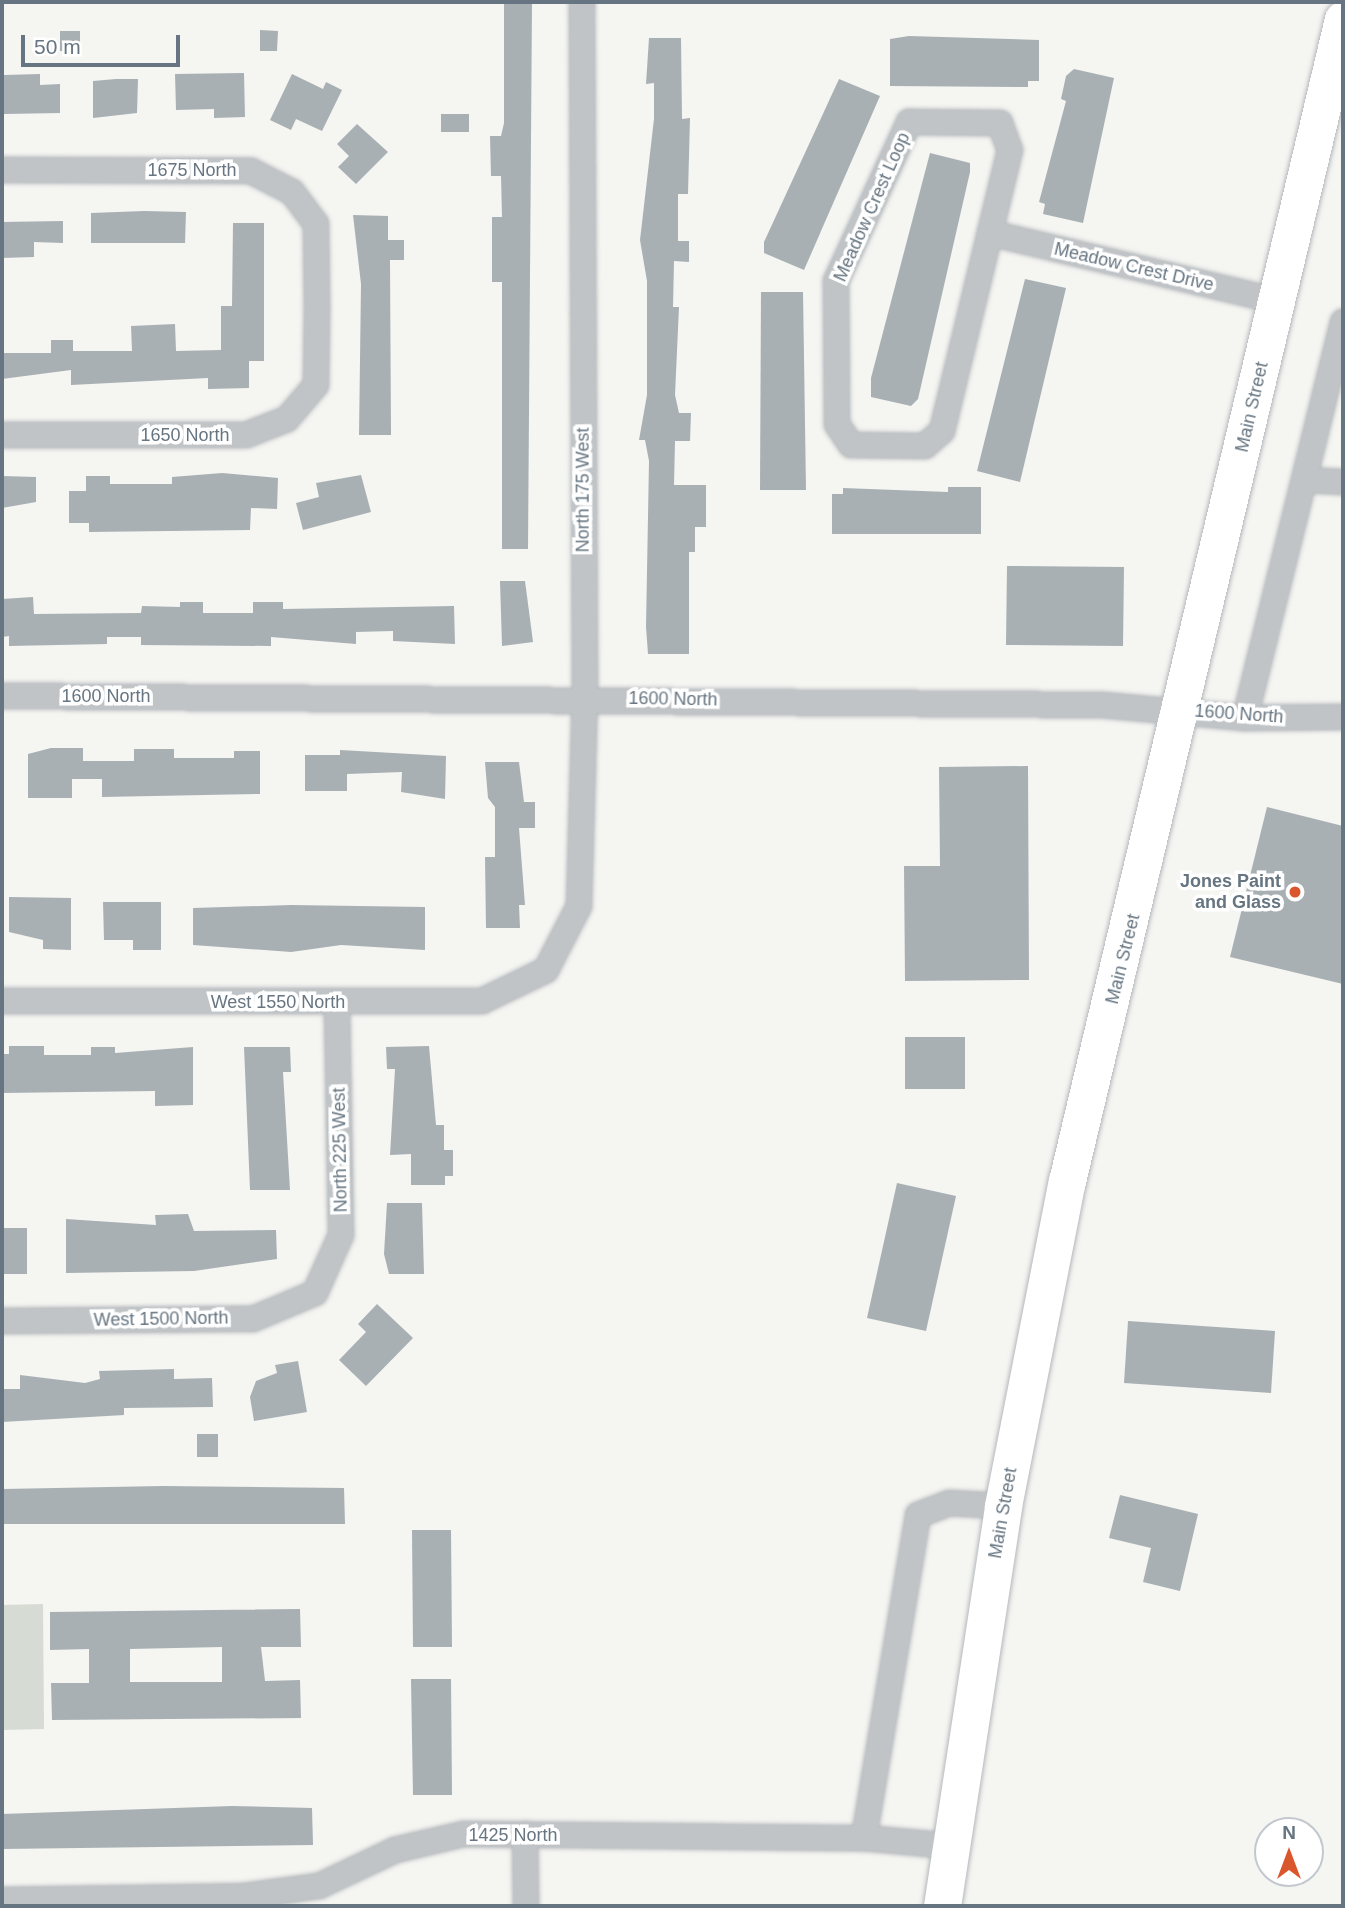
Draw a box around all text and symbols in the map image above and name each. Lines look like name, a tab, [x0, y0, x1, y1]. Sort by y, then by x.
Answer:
scale bar	[24, 21, 184, 65]
text: 50 m	[34, 35, 81, 58]
street label: Meadow Crest Loop	[829, 129, 915, 285]
street label: 1675 North	[147, 159, 237, 181]
street label: Meadow Crest Drive	[1052, 238, 1216, 296]
street label: Main Street	[1231, 360, 1273, 454]
street label: 1650 North	[140, 424, 230, 446]
street label: North 175 West	[572, 428, 594, 552]
street label: 1600 North	[61, 685, 151, 707]
street label: 1600 North	[628, 687, 718, 711]
street label: 1600 North	[1194, 700, 1284, 728]
place label: Jones Paint and Glass	[1180, 871, 1281, 914]
marker: Jones Paint and Glass	[1287, 884, 1303, 900]
street label: Main Street	[1101, 912, 1145, 1006]
street label: West 1550 North	[211, 991, 345, 1013]
street label: North 225 West	[328, 1087, 352, 1213]
street label: West 1500 North	[93, 1307, 229, 1331]
street label: Main Street	[984, 1466, 1022, 1560]
north arrow	[1254, 1817, 1324, 1887]
text: N	[1282, 1822, 1296, 1843]
street label: 1425 North	[468, 1824, 558, 1846]

